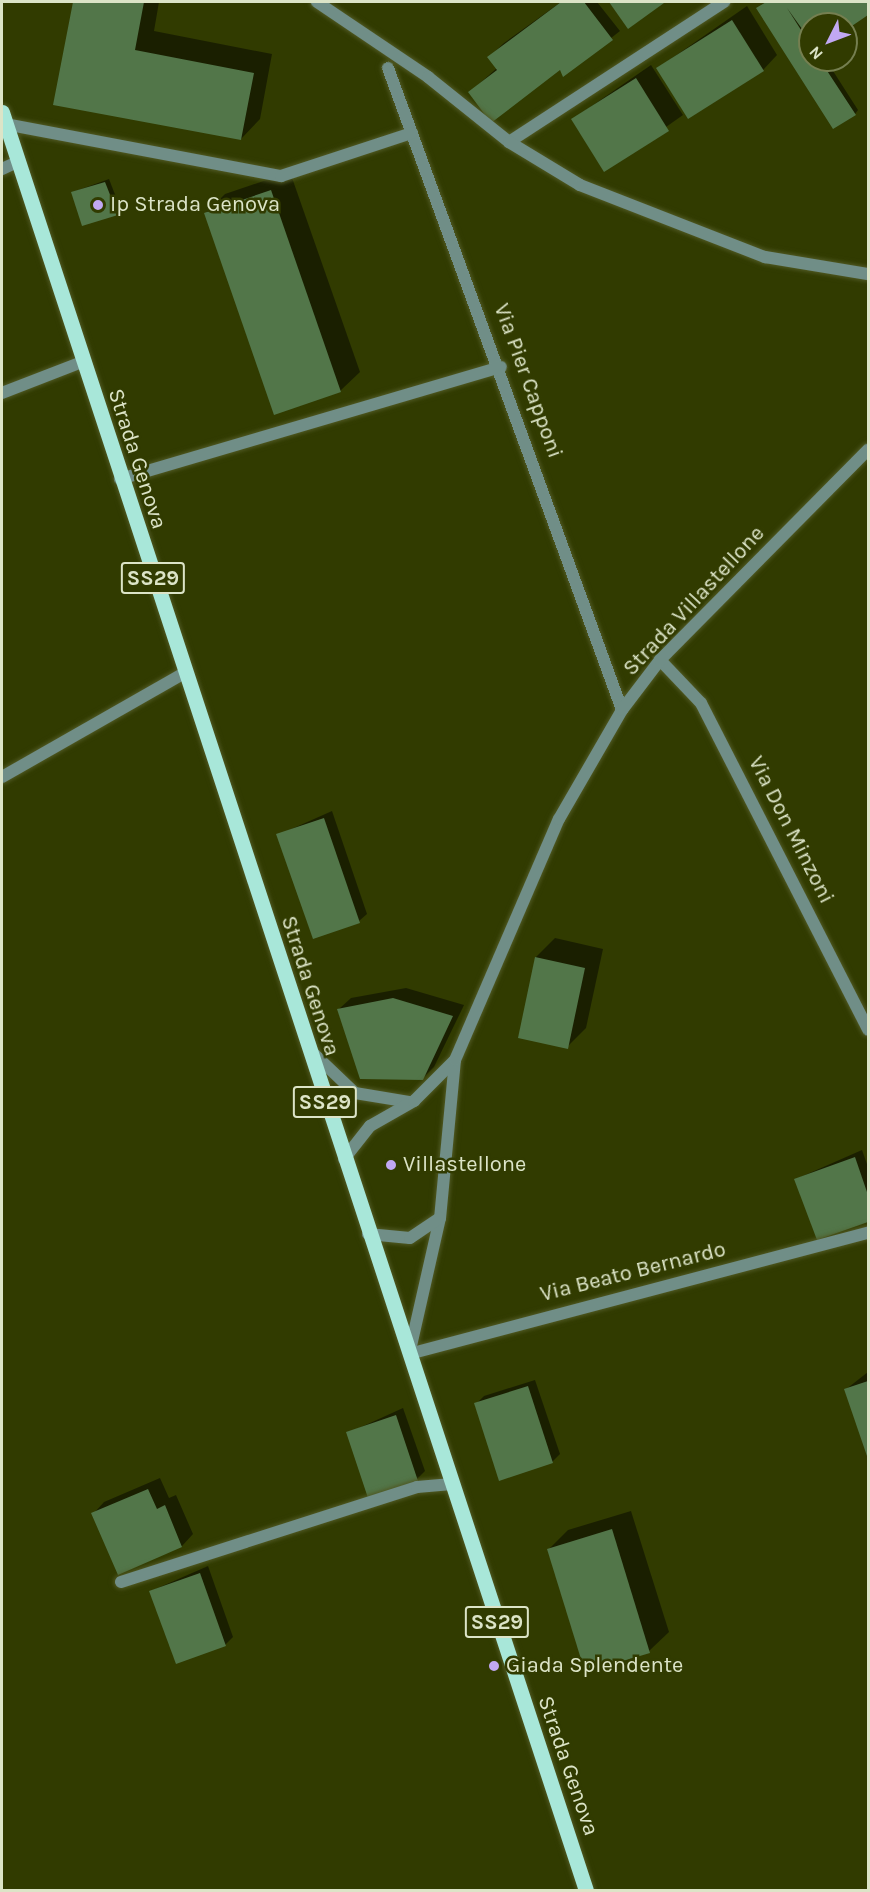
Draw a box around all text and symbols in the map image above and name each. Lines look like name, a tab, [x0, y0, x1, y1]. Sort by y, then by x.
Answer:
north arrow	[798, 12, 858, 72]
text: N	[805, 42, 827, 64]
place label: Ip Strada Genova	[110, 192, 280, 218]
marker: Ip Strada Genova	[91, 198, 105, 212]
street label: Via Pier Capponi	[488, 300, 568, 462]
street label: Strada Genova	[102, 386, 172, 532]
street label: Strada Villastellone	[618, 521, 770, 681]
road number: SS29	[120, 560, 186, 596]
street label: Via Don Minzoni	[742, 752, 840, 908]
street label: Strada Genova	[275, 913, 345, 1059]
road number: SS29	[292, 1084, 358, 1120]
place label: Villastellone	[403, 1152, 526, 1178]
marker: Villastellone	[384, 1158, 398, 1172]
street label: Via Beato Bernardo	[538, 1236, 728, 1308]
road number: SS29	[464, 1604, 530, 1640]
place label: Giada Splendente	[506, 1653, 683, 1679]
marker: Giada Splendente	[487, 1659, 501, 1673]
street label: Strada Genova	[532, 1693, 604, 1839]

